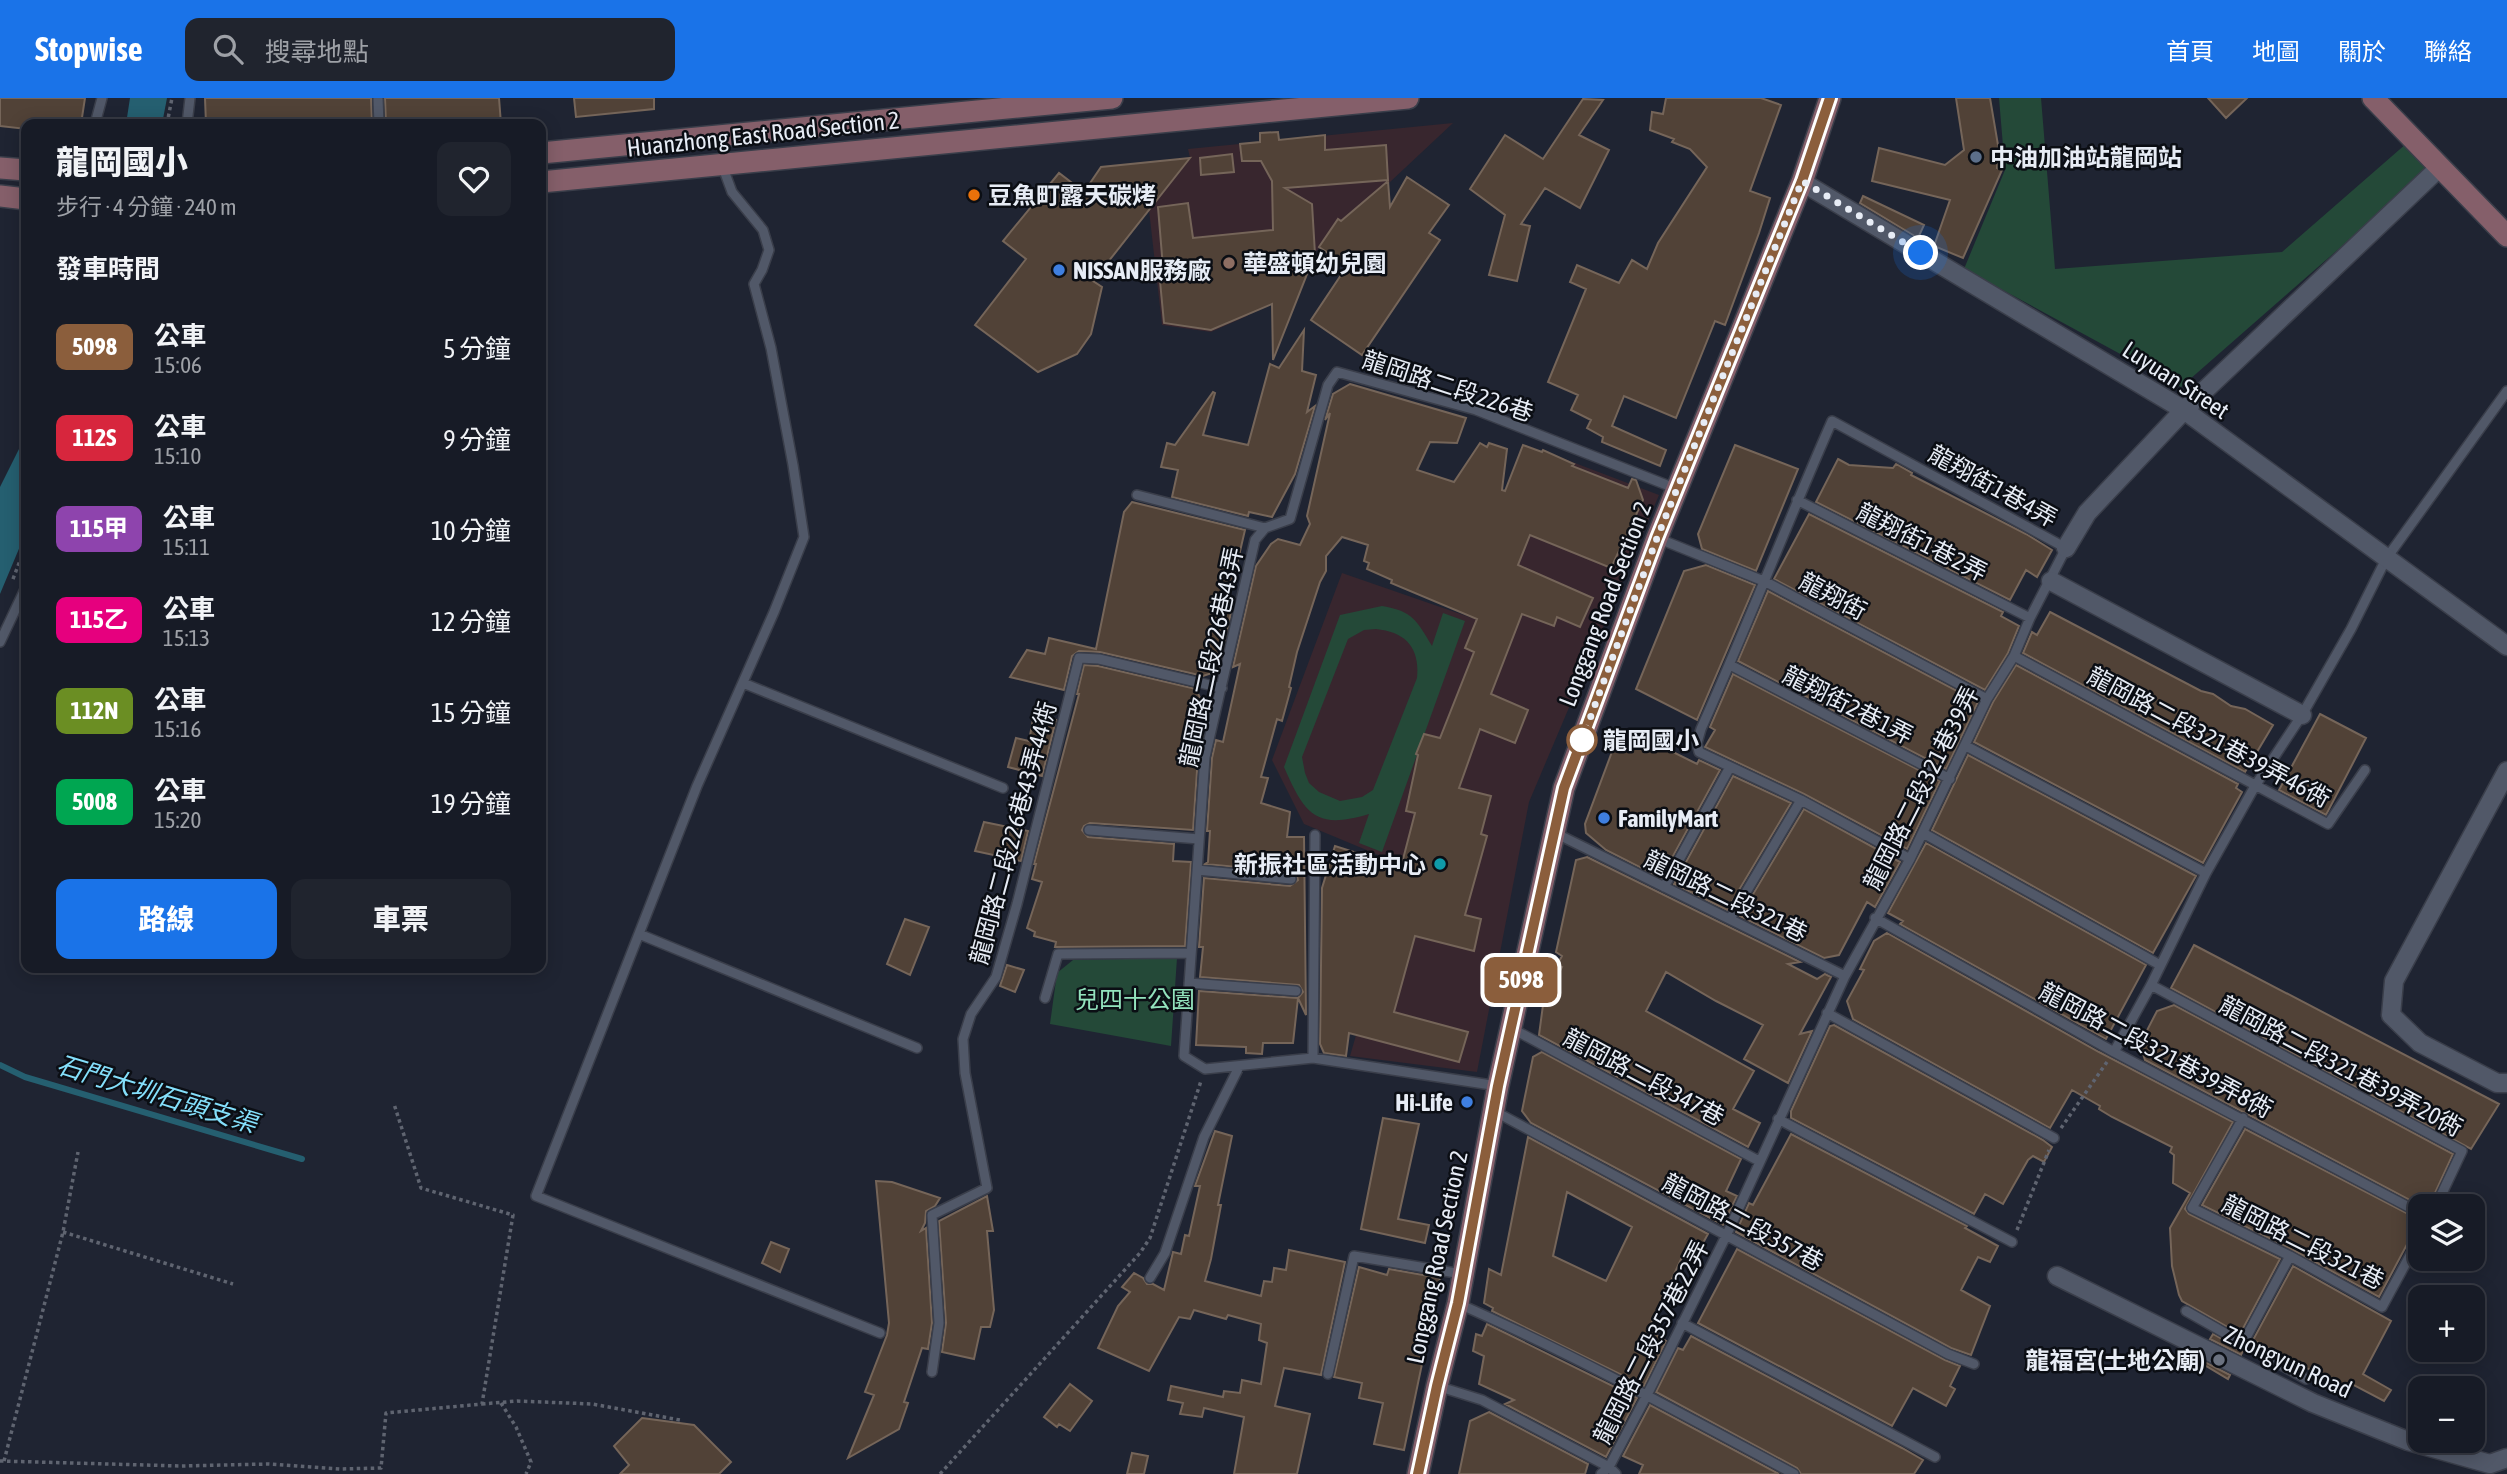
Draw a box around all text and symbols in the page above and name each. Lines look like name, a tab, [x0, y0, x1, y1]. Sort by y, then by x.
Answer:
search box	[185, 18, 675, 81]
text: Stopwise	[35, 30, 143, 68]
icon: search	[209, 30, 247, 68]
text: 搜尋地點	[265, 37, 369, 67]
text: 首頁	[2166, 38, 2214, 65]
text: 地圖	[2252, 38, 2300, 65]
text: 關於	[2338, 38, 2386, 65]
text: 聯絡	[2424, 38, 2472, 65]
street label: Huanzhong East Road Section 2	[625, 106, 901, 162]
button: heart	[437, 142, 511, 216]
text: 龍岡國小	[56, 143, 188, 181]
place label: 中油加油站龍岡站	[1990, 144, 2182, 171]
marker: 中油加油站龍岡站	[1968, 149, 1984, 165]
place label: 豆魚町露天碳烤	[988, 182, 1156, 209]
marker: 豆魚町露天碳烤	[966, 187, 982, 203]
text: 步行 · 4 分鐘 · 240 m	[56, 194, 237, 220]
your location	[1903, 235, 1938, 270]
place label: 華盛頓幼兒園	[1243, 250, 1387, 277]
text: 發車時間	[56, 254, 160, 284]
marker: 華盛頓幼兒園	[1221, 255, 1237, 271]
place label: NISSAN服務廠	[1073, 257, 1211, 284]
marker: NISSAN服務廠	[1051, 262, 1067, 278]
text: 公車	[154, 321, 206, 351]
text: 5098	[72, 333, 117, 360]
text: 5 分鐘	[443, 334, 511, 364]
street label: Luyuan Street	[2118, 336, 2234, 424]
street label: 龍岡路二段226巷	[1359, 346, 1537, 426]
text: 15:06	[154, 352, 202, 378]
text: 公車	[154, 412, 206, 442]
text: 112S	[73, 424, 116, 451]
text: 9 分鐘	[443, 425, 511, 455]
street label: 龍翔街1巷4弄	[1924, 440, 2062, 532]
text: 15:10	[154, 443, 201, 469]
street label: Longgang Road Section 2	[1554, 498, 1656, 710]
street label: 龍翔街1巷2弄	[1852, 498, 1992, 586]
text: 公車	[163, 503, 215, 533]
text: 115甲	[70, 515, 128, 542]
text: 10 分鐘	[431, 516, 511, 546]
text: 15:11	[163, 534, 210, 560]
street label: 龍岡路二段226巷43弄	[1174, 544, 1248, 770]
street label: 龍翔街	[1795, 567, 1871, 625]
text: 公車	[163, 594, 215, 624]
text: 115乙	[70, 606, 128, 633]
text: 12 分鐘	[431, 607, 511, 637]
text: 15:13	[163, 625, 210, 651]
street label: 龍翔街2巷1弄	[1778, 661, 1918, 749]
street label: 龍岡路二段321巷39弄46衖	[2083, 661, 2335, 813]
street label: 龍岡路二段321巷39弄	[1858, 682, 1984, 894]
text: 公車	[154, 685, 206, 715]
text: 112N	[71, 697, 119, 724]
text: 15 分鐘	[431, 698, 511, 728]
street label: 龍岡路二段226巷43弄44衖	[965, 699, 1061, 967]
text: 15:16	[154, 716, 201, 742]
marker: 龍岡國小	[1567, 725, 1597, 755]
place label: 龍岡國小	[1603, 727, 1699, 754]
text: 公車	[154, 776, 206, 806]
text: 5008	[72, 788, 117, 815]
text: 19 分鐘	[431, 789, 511, 819]
place label: FamilyMart	[1618, 805, 1718, 832]
text: 15:20	[154, 807, 201, 833]
marker: FamilyMart	[1596, 810, 1612, 826]
street label: 龍岡路二段321巷	[1640, 845, 1812, 947]
place label: 新振社區活動中心	[1234, 851, 1426, 878]
marker: 新振社區活動中心	[1432, 856, 1448, 872]
button: 路線	[56, 879, 277, 959]
button: 車票	[291, 879, 511, 959]
line badge: 5098	[1472, 957, 1570, 1003]
text: 5098	[1498, 966, 1544, 993]
street label: 龍岡路二段321巷39弄8衖	[2035, 977, 2277, 1123]
park label: 兒四十公園	[1075, 986, 1195, 1013]
street label: 龍岡路二段321巷39弄20衖	[2215, 990, 2467, 1142]
street label: 龍岡路二段347巷	[1559, 1023, 1729, 1131]
water label: 石門大圳石頭支渠	[53, 1049, 265, 1140]
place label: Hi-Life	[1395, 1089, 1453, 1116]
marker: Hi-Life	[1459, 1094, 1475, 1110]
street label: Longgang Road Section 2	[1401, 1148, 1473, 1366]
street label: 龍岡路二段357巷	[1658, 1168, 1828, 1276]
street label: 龍岡路二段321巷	[2218, 1190, 2388, 1294]
map controls	[2408, 1194, 2485, 1453]
button: layers	[2408, 1194, 2485, 1271]
street label: 龍岡路二段357巷22弄	[1588, 1236, 1714, 1448]
button: +	[2408, 1285, 2485, 1362]
street label: Zhongyun Road	[2220, 1321, 2356, 1403]
place label: 龍福宮(土地公廟)	[2025, 1347, 2205, 1374]
marker: 龍福宮(土地公廟)	[2211, 1352, 2227, 1368]
button: −	[2408, 1376, 2485, 1453]

